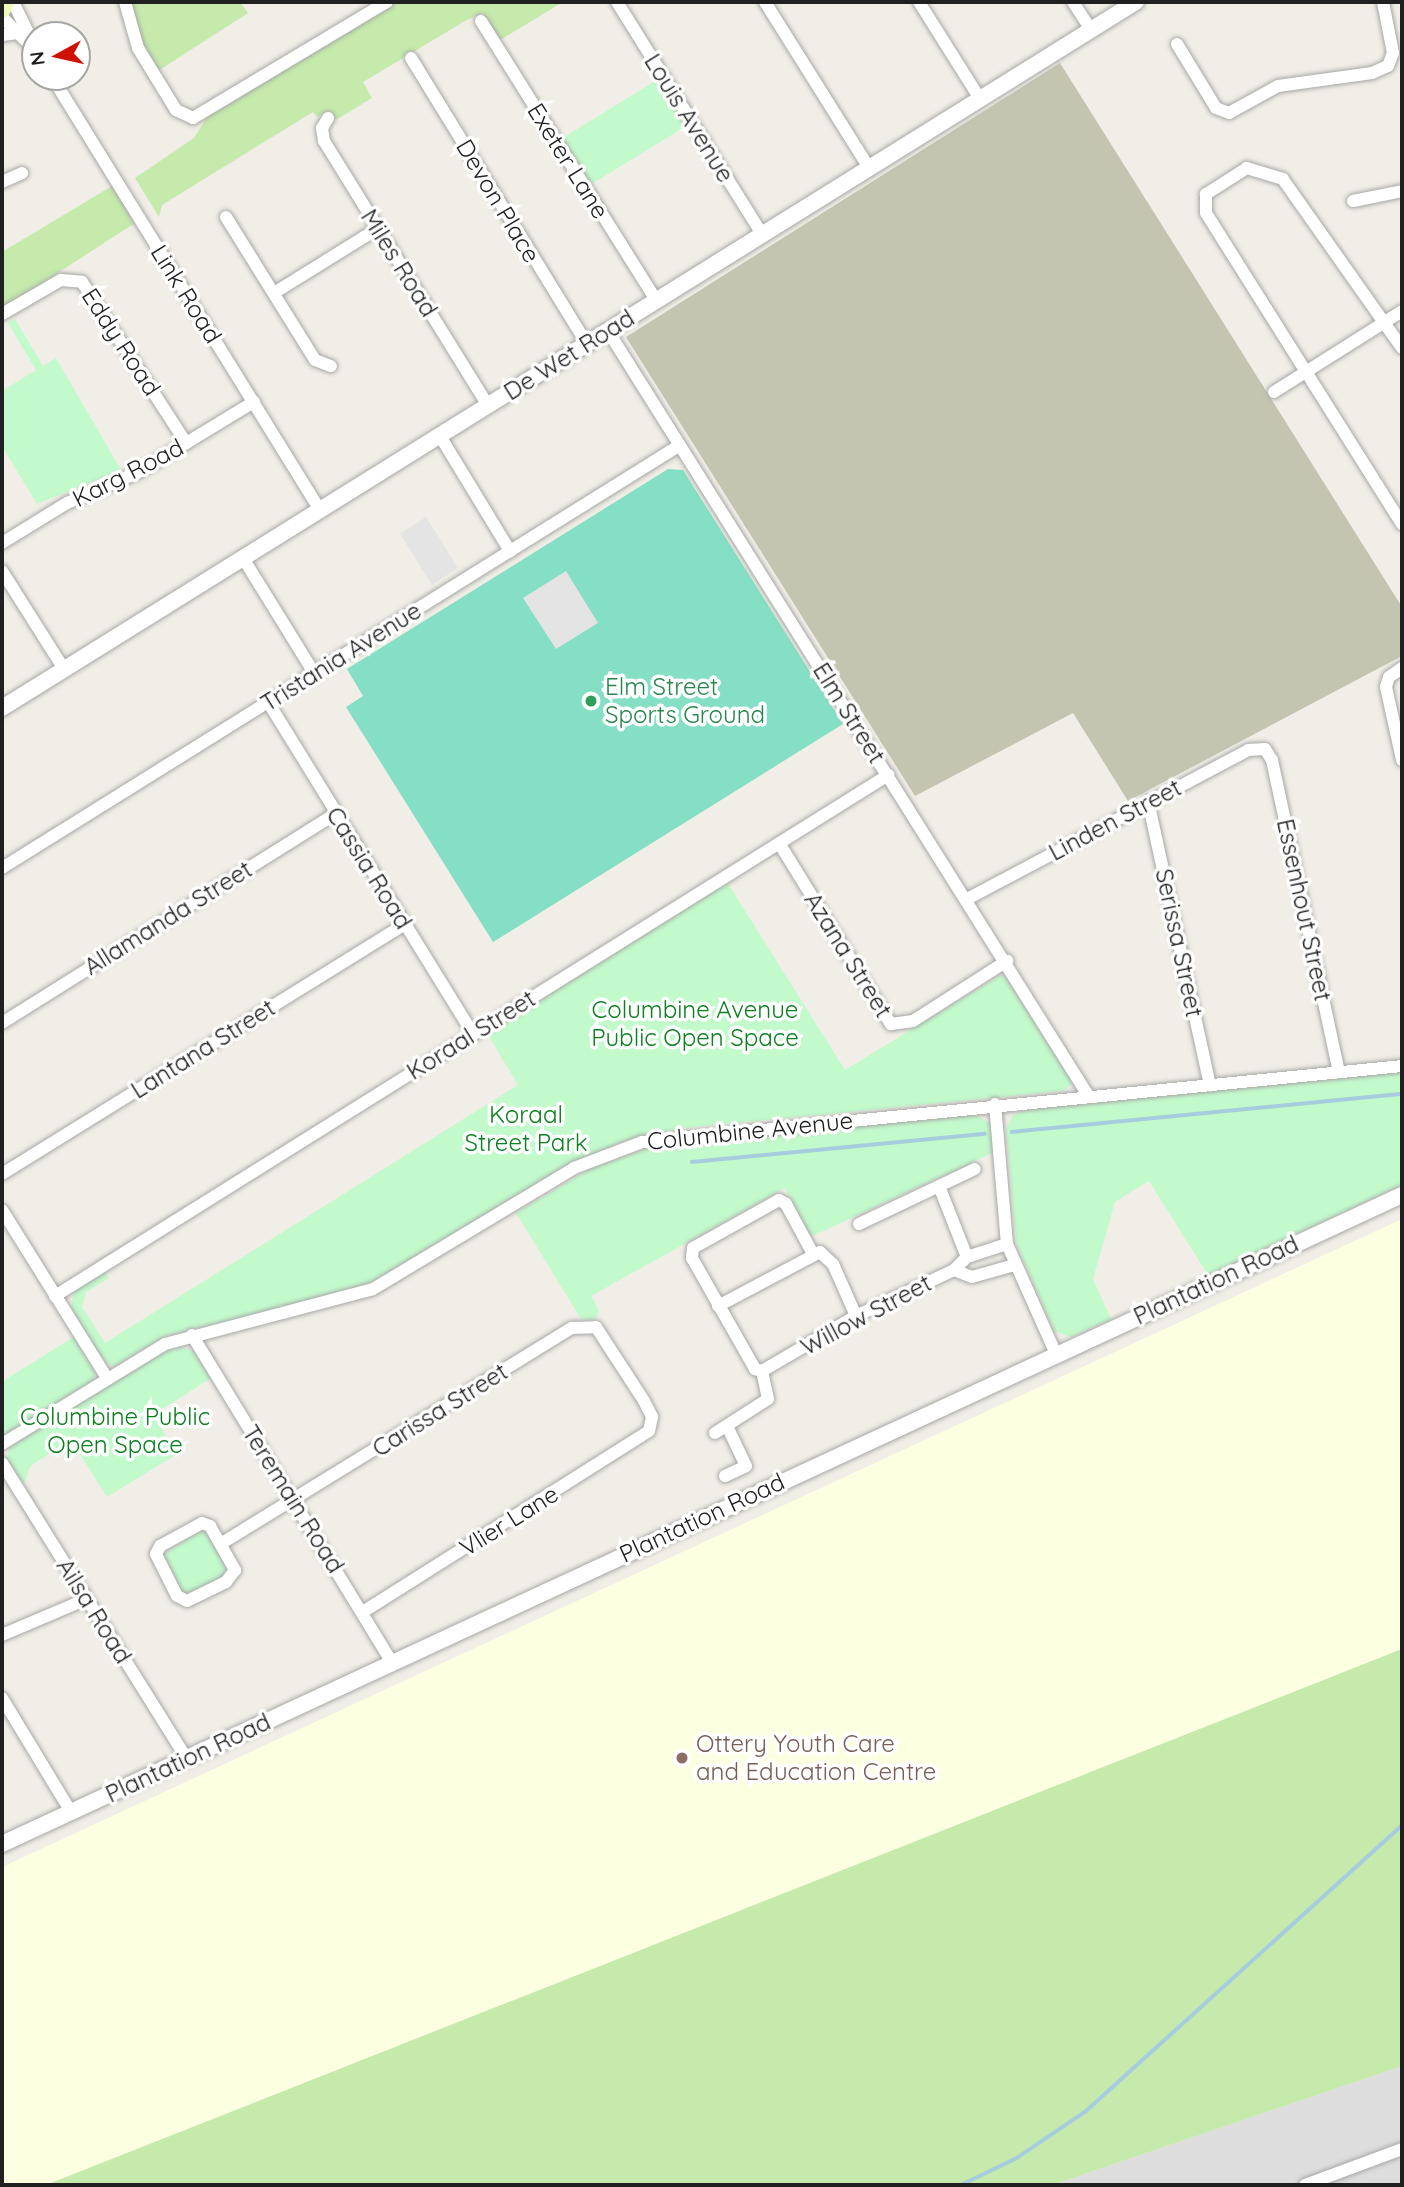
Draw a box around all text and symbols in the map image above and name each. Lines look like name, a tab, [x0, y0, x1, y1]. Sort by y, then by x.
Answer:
north arrow	[21, 21, 91, 91]
street label: Louis Avenue	[638, 48, 740, 188]
text: N	[24, 50, 50, 67]
street label: Exeter Lane	[521, 98, 615, 224]
street label: Devon Place	[450, 134, 546, 268]
street label: Miles Road	[355, 204, 443, 322]
street label: Link Road	[144, 239, 228, 349]
street label: Eddy Road	[76, 283, 166, 401]
street label: De Wet Road	[499, 304, 639, 406]
street label: Karg Road	[68, 433, 188, 513]
street label: Tristania Avenue	[256, 596, 426, 718]
street label: Elm Street	[807, 657, 891, 769]
place label: Elm Street Sports Ground	[605, 673, 765, 729]
marker: Elm Street Sports Ground	[583, 693, 599, 709]
street label: Linden Street	[1044, 773, 1186, 867]
street label: Cassia Road	[320, 802, 418, 934]
street label: Essenhout Street	[1271, 816, 1337, 1004]
street label: Allamanda Street	[79, 855, 257, 981]
street label: Serissa Street	[1149, 866, 1209, 1020]
street label: Azana Street	[798, 887, 898, 1023]
street label: Koraal Street	[401, 984, 541, 1086]
street label: Lantana Street	[126, 993, 280, 1105]
park label: Columbine Avenue Public Open Space	[591, 996, 799, 1052]
park label: Koraal Street Park	[465, 1101, 587, 1157]
street label: Columbine Avenue	[646, 1106, 854, 1156]
street label: Plantation Road	[1129, 1229, 1303, 1331]
street label: Willow Street	[796, 1269, 936, 1361]
street label: Carissa Street	[367, 1357, 513, 1463]
park label: Columbine Public Open Space	[20, 1403, 210, 1459]
street label: Teremain Road	[236, 1420, 350, 1578]
street label: Plantation Road	[615, 1467, 789, 1569]
street label: Vlier Lane	[454, 1479, 564, 1563]
street label: Ailsa Road	[50, 1553, 138, 1669]
street label: Plantation Road	[101, 1707, 275, 1809]
place label: Ottery Youth Care and Education Centre	[696, 1730, 936, 1786]
marker: Ottery Youth Care and Education Centre	[674, 1750, 690, 1766]

